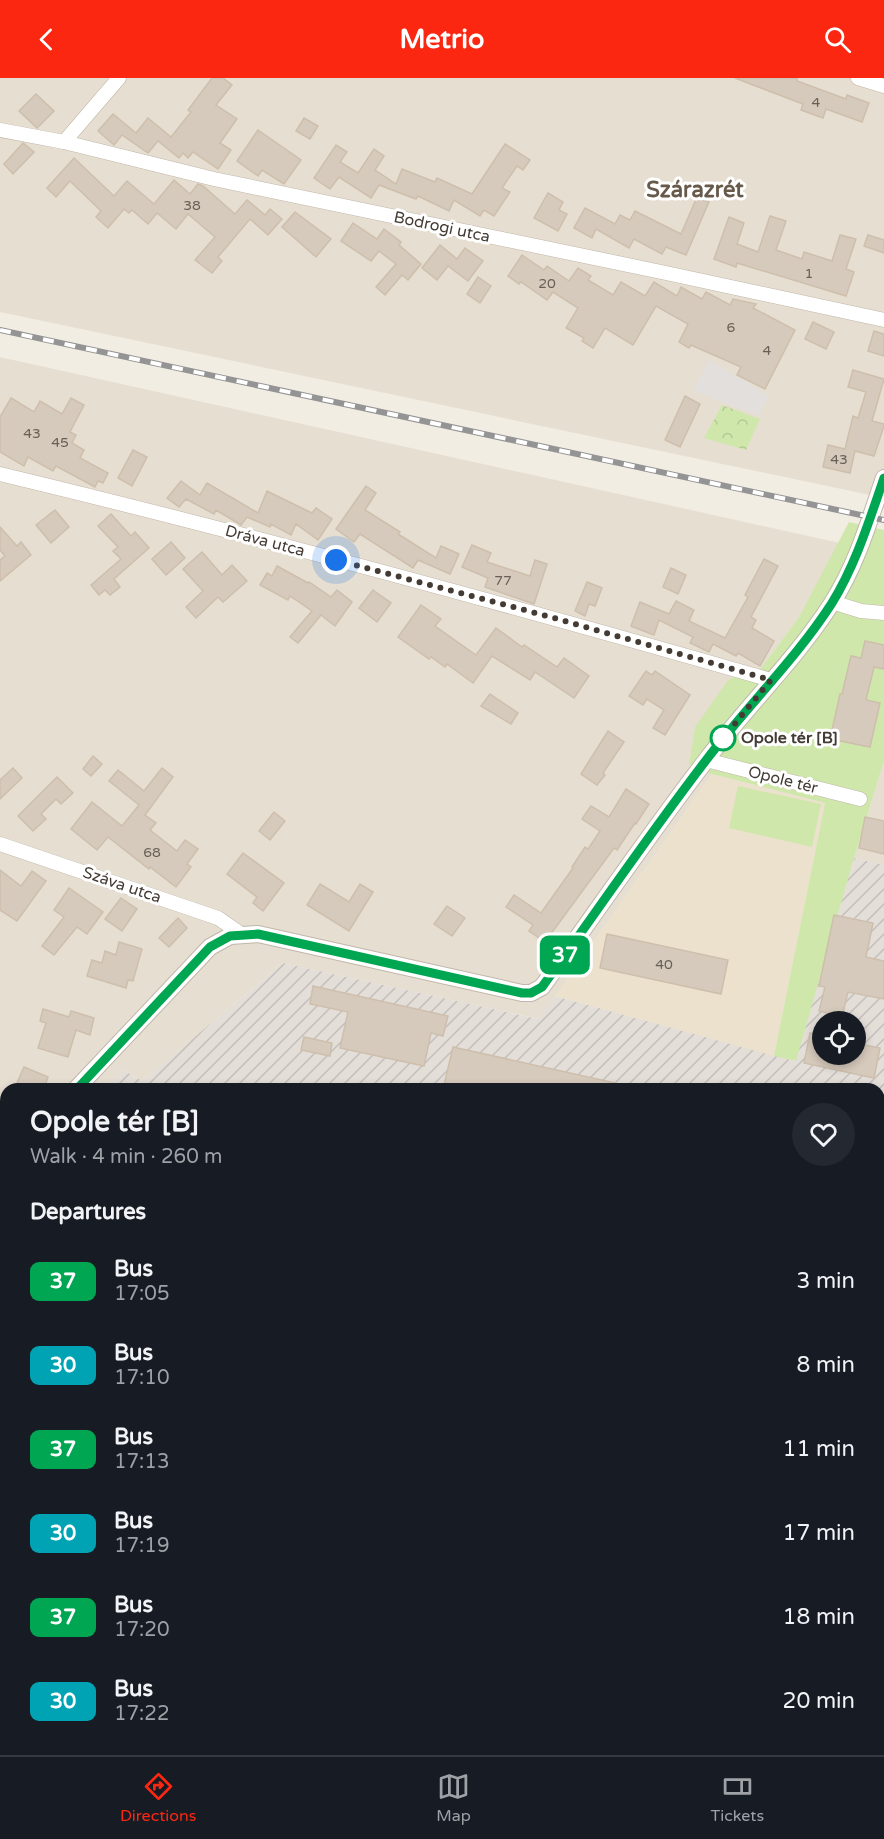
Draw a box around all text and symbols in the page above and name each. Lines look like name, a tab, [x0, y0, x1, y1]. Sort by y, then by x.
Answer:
icon: back	[30, 23, 63, 56]
text: Metrio	[400, 23, 484, 56]
icon: search	[821, 23, 854, 56]
house number: 4	[812, 94, 821, 111]
district label: Szárazrét	[646, 177, 744, 203]
house number: 38	[183, 197, 201, 214]
street label: Bodrogi utca	[392, 207, 492, 247]
house number: 1	[805, 265, 813, 282]
house number: 20	[538, 275, 556, 292]
house number: 6	[727, 319, 736, 336]
house number: 4	[763, 342, 772, 359]
house number: 43	[23, 425, 41, 442]
house number: 45	[51, 434, 69, 451]
house number: 43	[830, 451, 848, 468]
street label: Dráva utca	[223, 521, 307, 561]
your location	[321, 545, 351, 575]
house number: 77	[494, 572, 512, 589]
marker: Opole tér [B]	[710, 725, 736, 751]
place label: Opole tér [B]	[741, 728, 838, 748]
street label: Opole tér	[746, 762, 821, 799]
house number: 68	[143, 844, 161, 861]
street label: Száva utca	[80, 862, 164, 908]
line badge: 37	[538, 936, 592, 974]
text: 37	[552, 943, 578, 968]
house number: 40	[655, 956, 673, 973]
map controls	[812, 1011, 866, 1065]
button: locate	[812, 1011, 866, 1065]
button: heart	[792, 1103, 855, 1166]
text: Opole tér [B]	[30, 1105, 199, 1139]
text: Walk · 4 min · 260 m	[30, 1145, 222, 1169]
text: Departures	[30, 1199, 146, 1225]
text: Bus	[114, 1256, 153, 1282]
text: 3 min	[796, 1268, 855, 1294]
text: 37	[50, 1269, 76, 1294]
text: 17:05	[114, 1282, 169, 1306]
text: Bus	[114, 1340, 153, 1366]
text: 8 min	[796, 1352, 855, 1378]
text: 30	[50, 1353, 76, 1378]
text: 17:10	[114, 1366, 169, 1390]
text: Bus	[114, 1424, 153, 1450]
text: 11 min	[783, 1436, 855, 1462]
text: 37	[50, 1437, 76, 1462]
text: 17:13	[114, 1450, 169, 1474]
text: Bus	[114, 1508, 153, 1534]
text: 17 min	[783, 1520, 855, 1546]
text: 30	[50, 1521, 76, 1546]
text: 17:19	[114, 1534, 169, 1558]
text: Bus	[114, 1592, 153, 1618]
text: 18 min	[783, 1604, 855, 1630]
text: 37	[50, 1605, 76, 1630]
text: 17:20	[114, 1618, 169, 1642]
text: Bus	[114, 1676, 153, 1702]
text: 20 min	[783, 1688, 855, 1714]
text: 30	[50, 1689, 76, 1714]
text: 17:22	[114, 1702, 169, 1726]
tab: Directions	[120, 1770, 196, 1826]
tab: Map	[436, 1770, 471, 1826]
tab: Tickets	[711, 1770, 764, 1826]

